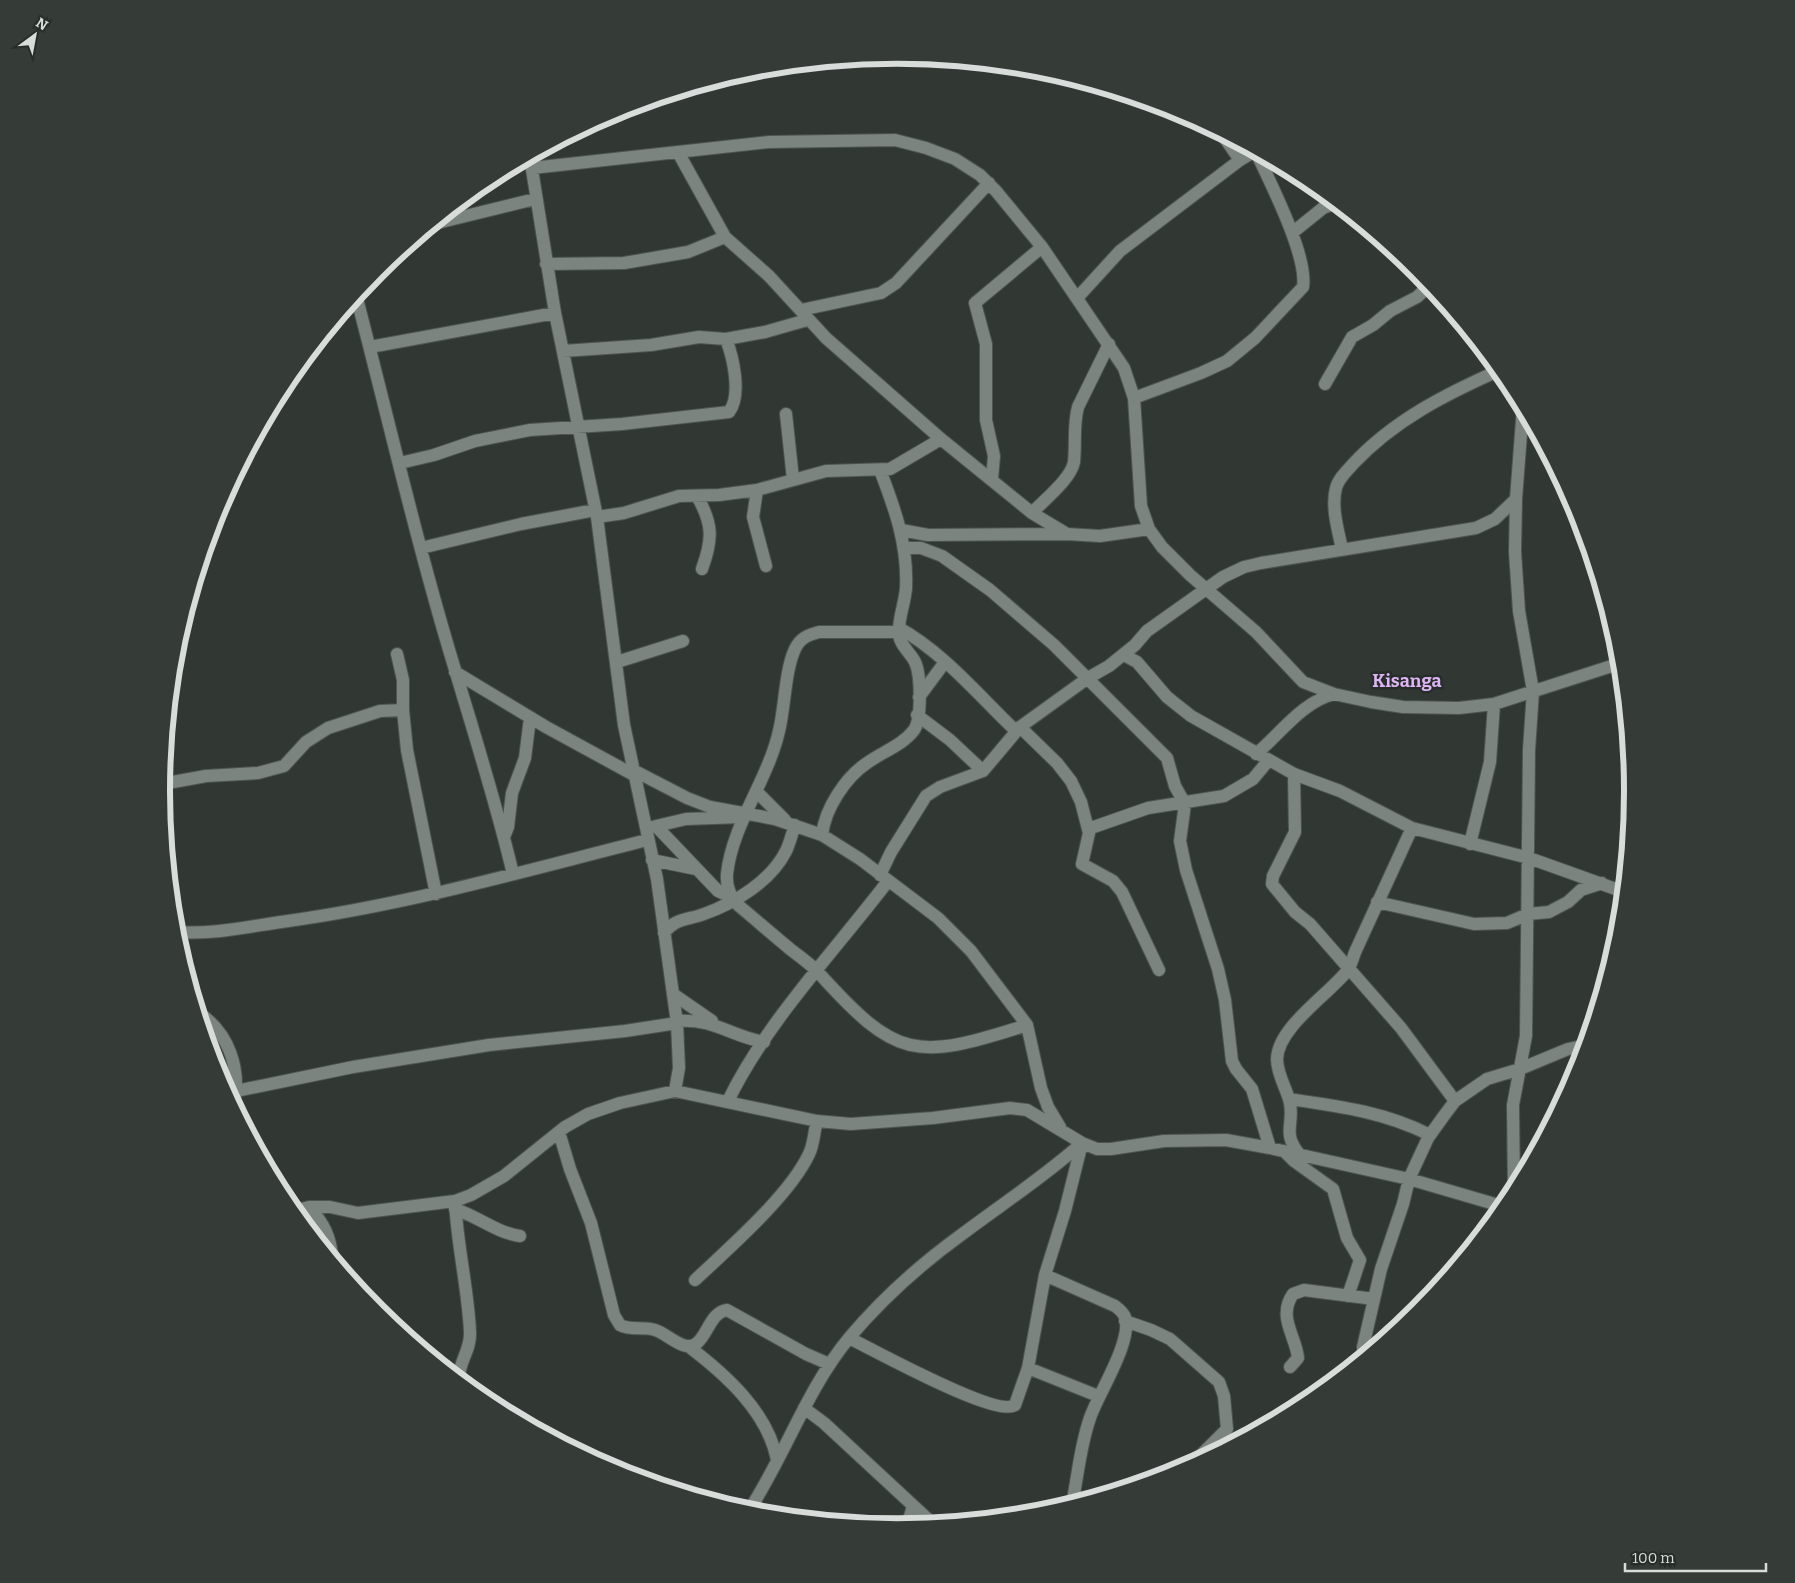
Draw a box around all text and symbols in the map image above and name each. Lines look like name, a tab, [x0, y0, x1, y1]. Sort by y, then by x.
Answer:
north arrow	[10, 10, 60, 60]
text: N	[33, 14, 51, 35]
district label: Kisanga	[1372, 670, 1442, 692]
scale bar	[1625, 1540, 1766, 1572]
text: 100 m	[1632, 1549, 1675, 1567]

